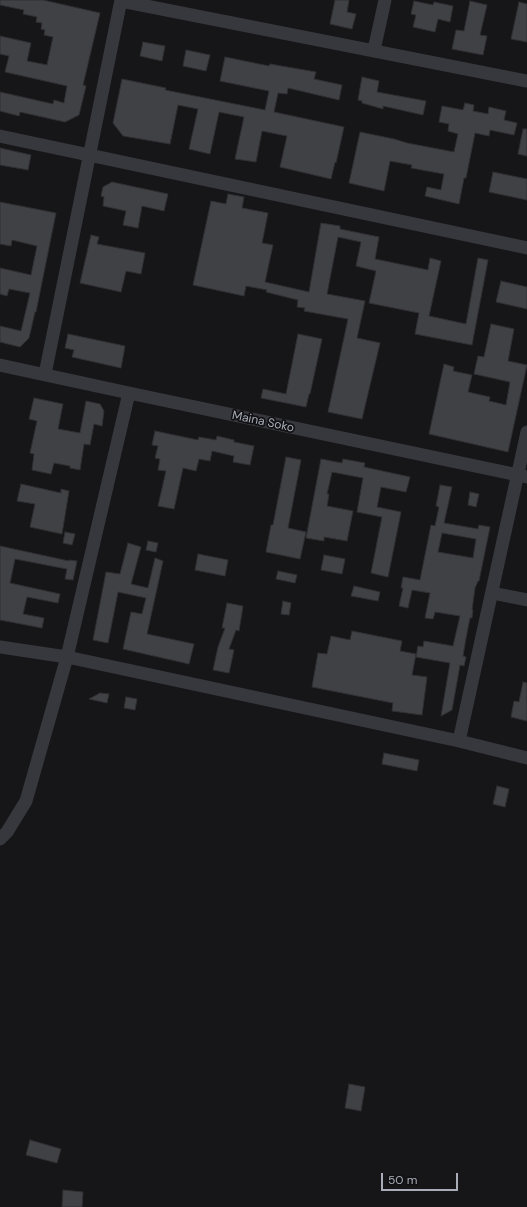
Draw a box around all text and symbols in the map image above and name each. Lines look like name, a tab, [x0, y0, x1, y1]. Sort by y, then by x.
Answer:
street label: Maina Soko	[231, 408, 295, 436]
scale bar	[383, 1165, 460, 1191]
text: 50 m	[388, 1172, 417, 1188]

